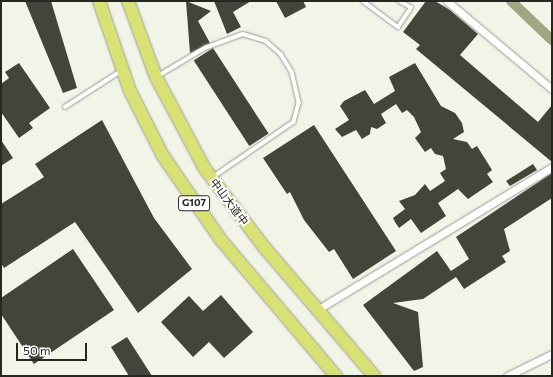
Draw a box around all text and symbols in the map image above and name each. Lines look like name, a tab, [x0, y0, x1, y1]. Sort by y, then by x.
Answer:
street label: 中山大道中	[207, 176, 251, 228]
road number: G107	[178, 195, 210, 211]
scale bar	[18, 335, 89, 361]
text: 50 m	[23, 343, 51, 357]

